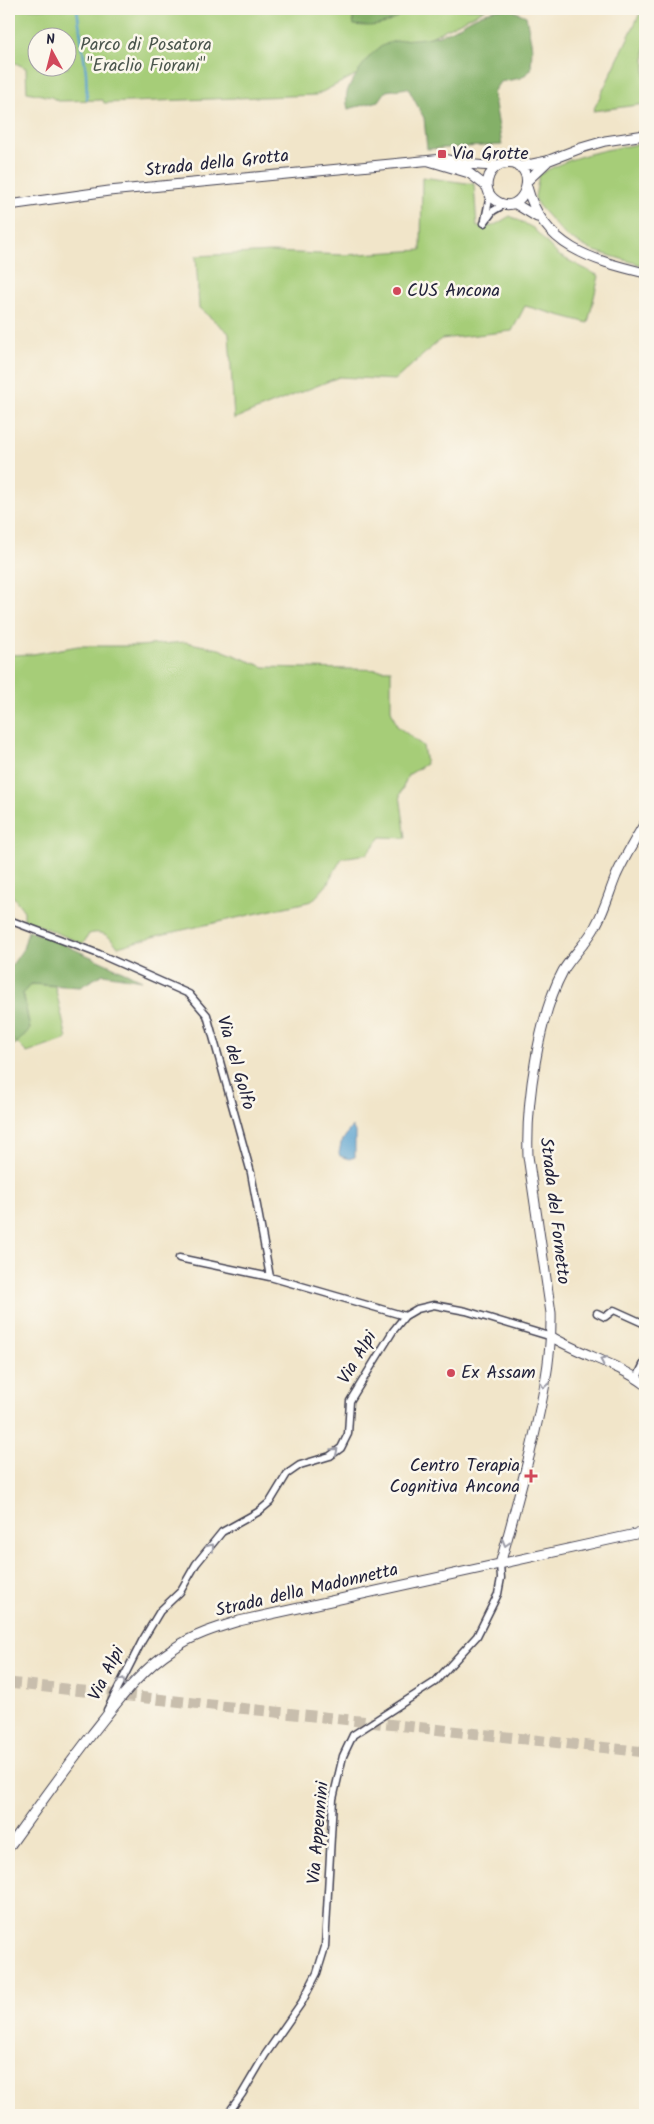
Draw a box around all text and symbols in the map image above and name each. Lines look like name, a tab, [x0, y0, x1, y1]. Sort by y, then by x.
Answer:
north arrow	[28, 28, 78, 78]
text: N	[45, 29, 56, 52]
park label: Parco di Posatora "Eraclio Fiorani"	[80, 31, 212, 81]
place label: Via Grotte	[452, 140, 529, 169]
street label: Strada della Grotta	[144, 142, 290, 186]
marker: Via Grotte	[436, 148, 448, 160]
place label: CUS Ancona	[407, 277, 500, 306]
marker: CUS Ancona	[391, 285, 403, 297]
street label: Via del Golfo	[208, 1013, 262, 1113]
street label: Strada del Fornetto	[531, 1136, 577, 1286]
street label: Via Alpi	[331, 1325, 386, 1390]
one-way arrow	[599, 1356, 608, 1367]
place label: Ex Assam	[461, 1359, 535, 1388]
marker: Ex Assam	[445, 1367, 457, 1379]
one-way arrow	[540, 1380, 550, 1389]
one-way arrow	[330, 1448, 339, 1457]
place label: Centro Terapia Cognitiva Ancona	[389, 1452, 520, 1502]
marker: Centro Terapia Cognitiva Ancona	[524, 1469, 538, 1483]
one-way arrow	[502, 1538, 512, 1546]
one-way arrow	[205, 1543, 214, 1552]
street label: Strada della Madonnetta	[213, 1556, 401, 1626]
street label: Via Alpi	[81, 1641, 133, 1706]
one-way arrow	[116, 1677, 126, 1686]
street label: Via Appennini	[300, 1780, 338, 1886]

